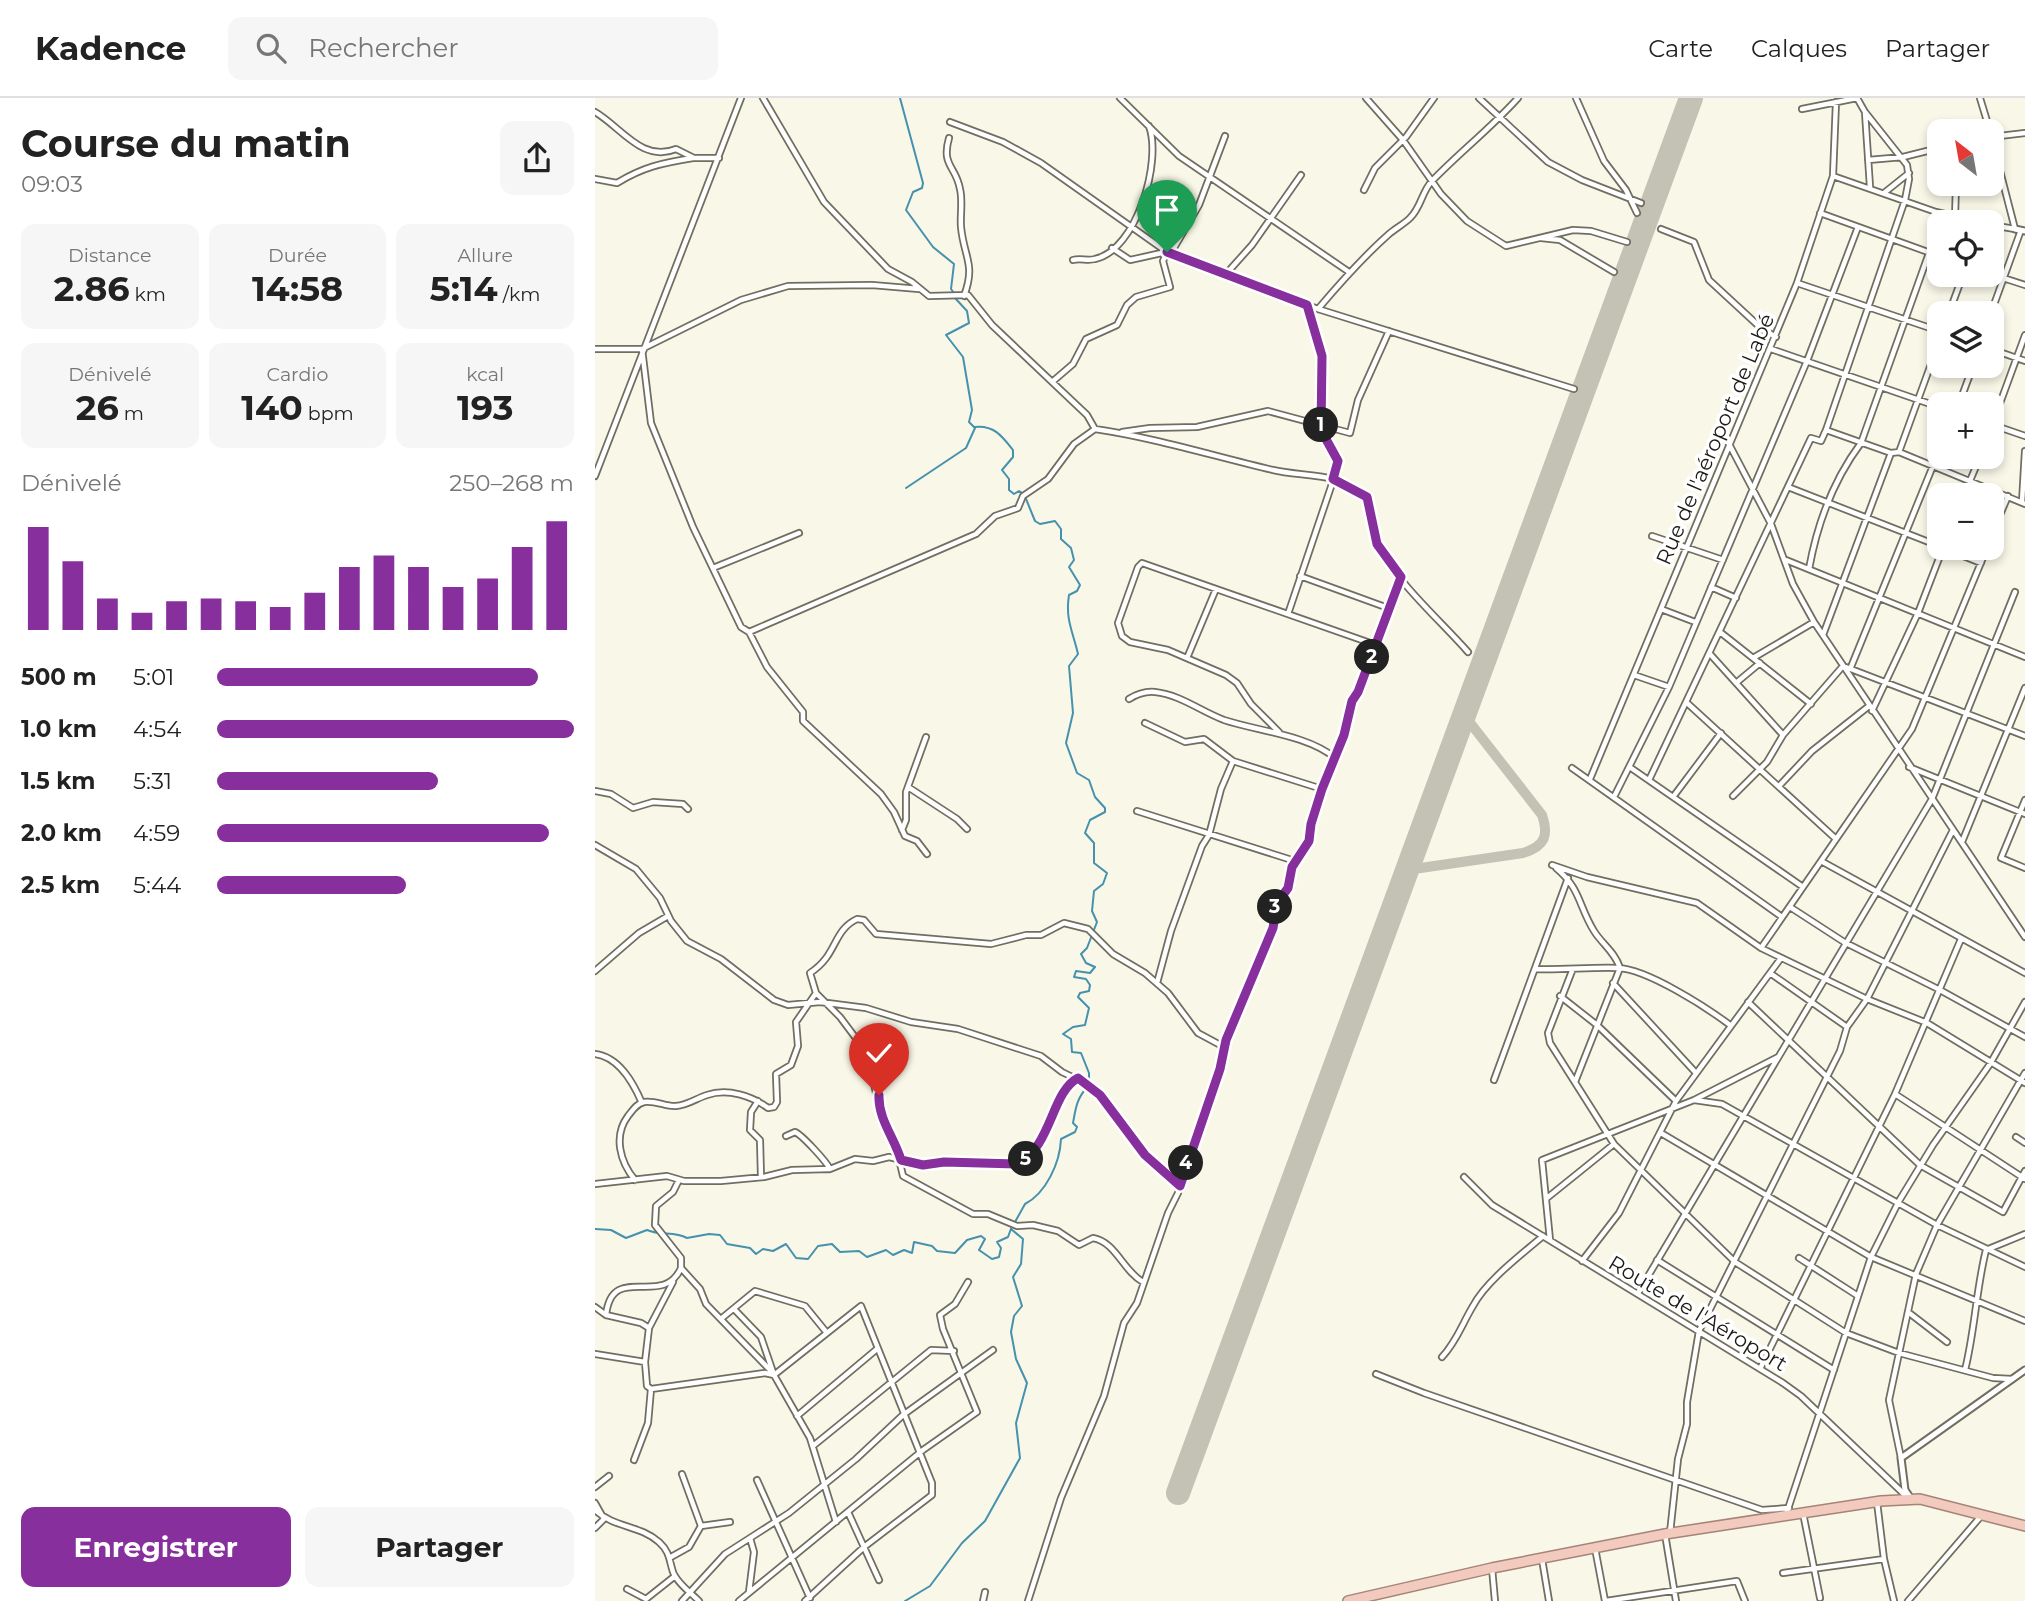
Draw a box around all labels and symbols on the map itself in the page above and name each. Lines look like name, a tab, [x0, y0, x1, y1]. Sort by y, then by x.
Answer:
north arrow	[1927, 119, 2004, 196]
pin	[1137, 180, 1197, 252]
street label: Rue de l'aéroport de Labé	[1651, 310, 1779, 568]
pin: 1	[1303, 408, 1339, 442]
pin: 2	[1355, 640, 1389, 674]
pin: 3	[1257, 890, 1293, 924]
pin	[849, 1023, 909, 1095]
pin: 5	[1009, 1142, 1043, 1176]
pin: 4	[1169, 1146, 1203, 1180]
street label: Route de l'Aéroport	[1604, 1250, 1792, 1376]

